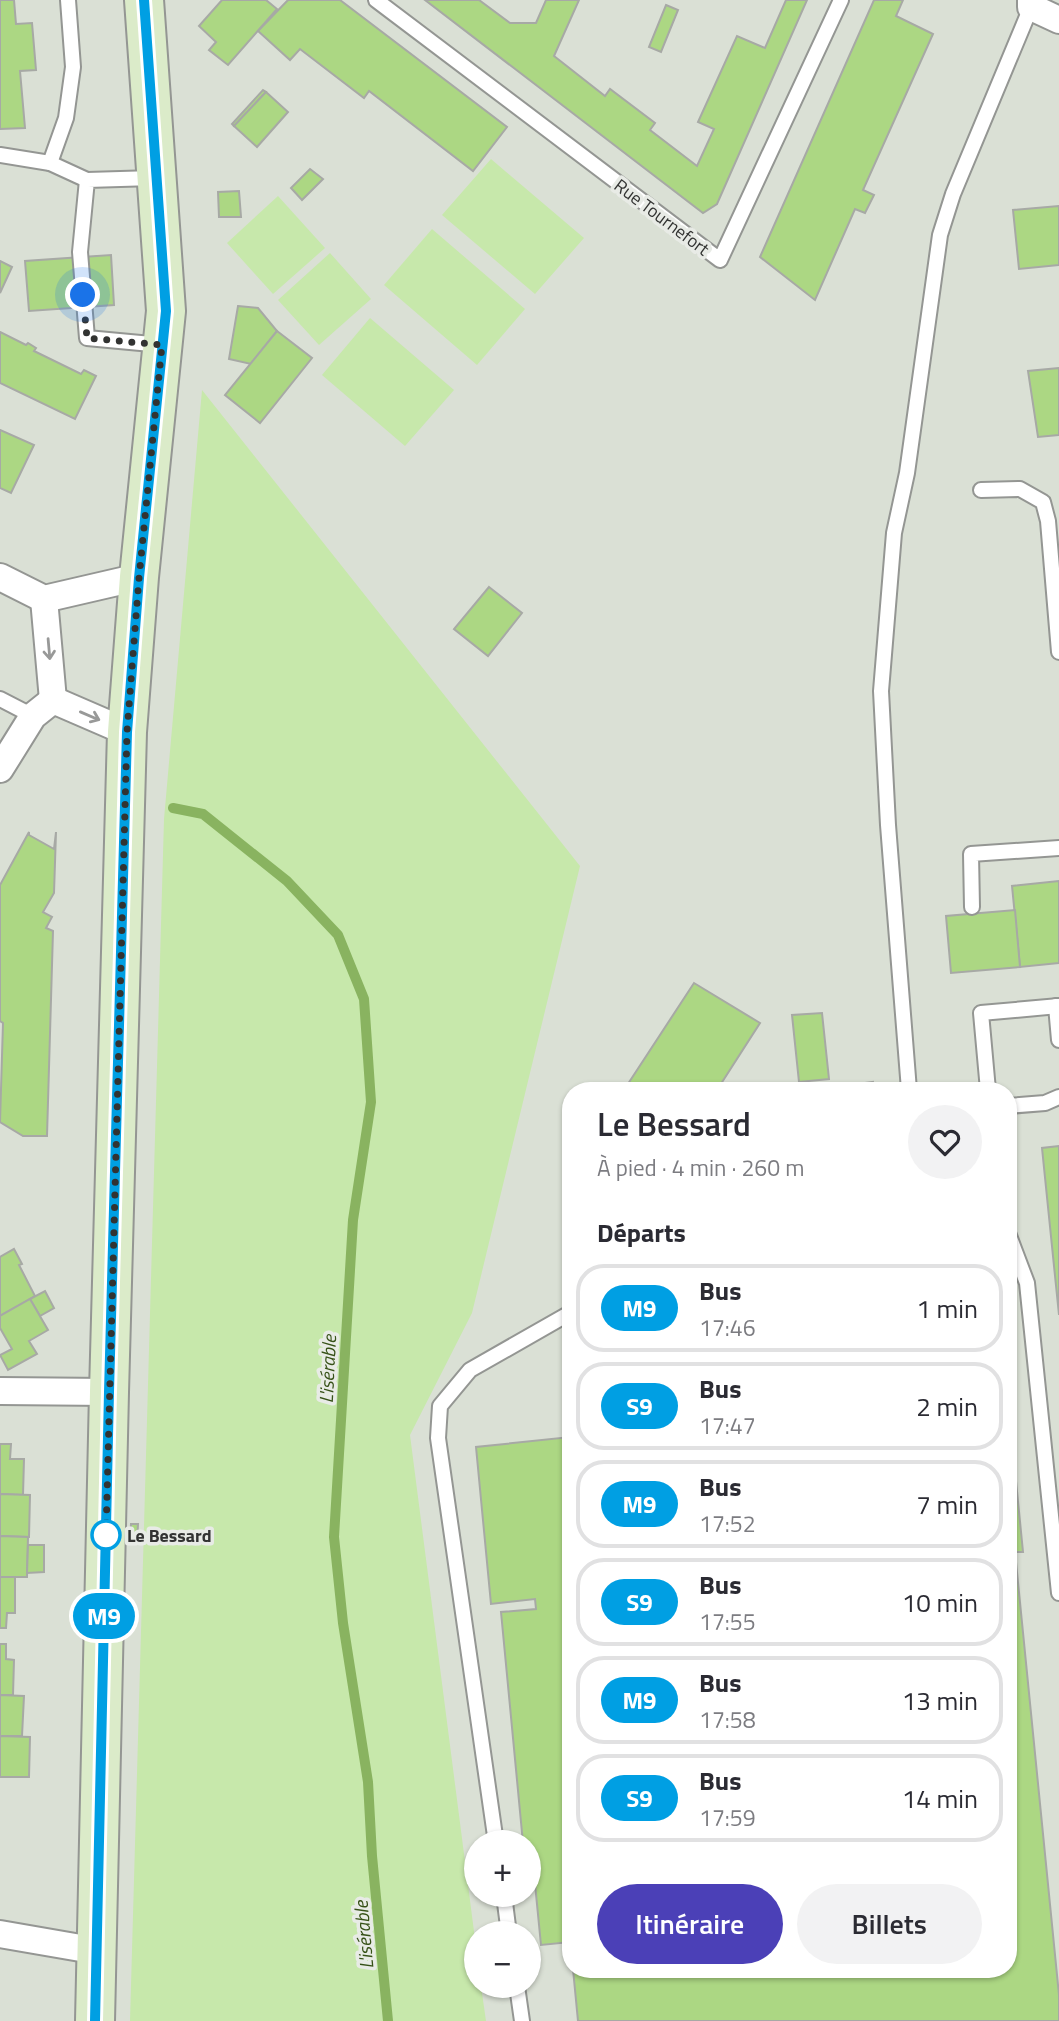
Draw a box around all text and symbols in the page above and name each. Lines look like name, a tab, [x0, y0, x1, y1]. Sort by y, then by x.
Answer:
street label: Rue Tournefort	[609, 172, 716, 262]
your location	[65, 277, 100, 312]
one-way arrow	[43, 638, 56, 660]
one-way arrow	[79, 710, 101, 723]
text: Le Bessard	[597, 1099, 751, 1149]
button: heart	[908, 1105, 982, 1179]
text: À pied · 4 min · 260 m	[597, 1150, 804, 1185]
text: Départs	[597, 1213, 686, 1252]
text: Bus	[699, 1271, 741, 1310]
text: 1 min	[916, 1289, 978, 1328]
text: M9	[622, 1290, 657, 1326]
text: 17:46	[699, 1310, 756, 1345]
water label: L'isérable	[311, 1333, 343, 1404]
text: Bus	[699, 1369, 741, 1408]
text: 2 min	[916, 1387, 978, 1426]
text: S9	[626, 1388, 653, 1424]
text: 17:47	[699, 1408, 756, 1443]
text: Bus	[699, 1467, 741, 1506]
text: 7 min	[916, 1485, 978, 1524]
text: M9	[622, 1486, 657, 1522]
text: 17:52	[699, 1506, 756, 1541]
marker: Le Bessard	[91, 1520, 121, 1550]
place label: Le Bessard	[127, 1522, 212, 1549]
text: Bus	[699, 1565, 741, 1604]
text: 10 min	[902, 1583, 978, 1622]
text: S9	[626, 1584, 653, 1620]
line badge: M9	[72, 1593, 136, 1639]
text: M9	[87, 1598, 121, 1634]
text: 17:55	[699, 1604, 756, 1639]
text: Bus	[699, 1663, 741, 1702]
text: 13 min	[902, 1681, 978, 1720]
text: M9	[622, 1682, 657, 1718]
text: 17:58	[699, 1702, 756, 1737]
text: Bus	[699, 1761, 741, 1800]
text: 14 min	[902, 1779, 978, 1818]
text: S9	[626, 1780, 653, 1816]
text: 17:59	[699, 1800, 756, 1835]
map controls	[464, 1830, 541, 1998]
button: +	[464, 1830, 541, 1907]
button: Itinéraire	[597, 1884, 783, 1964]
button: Billets	[797, 1884, 982, 1964]
water label: L'isérable	[345, 1899, 380, 1970]
button: −	[464, 1921, 541, 1998]

